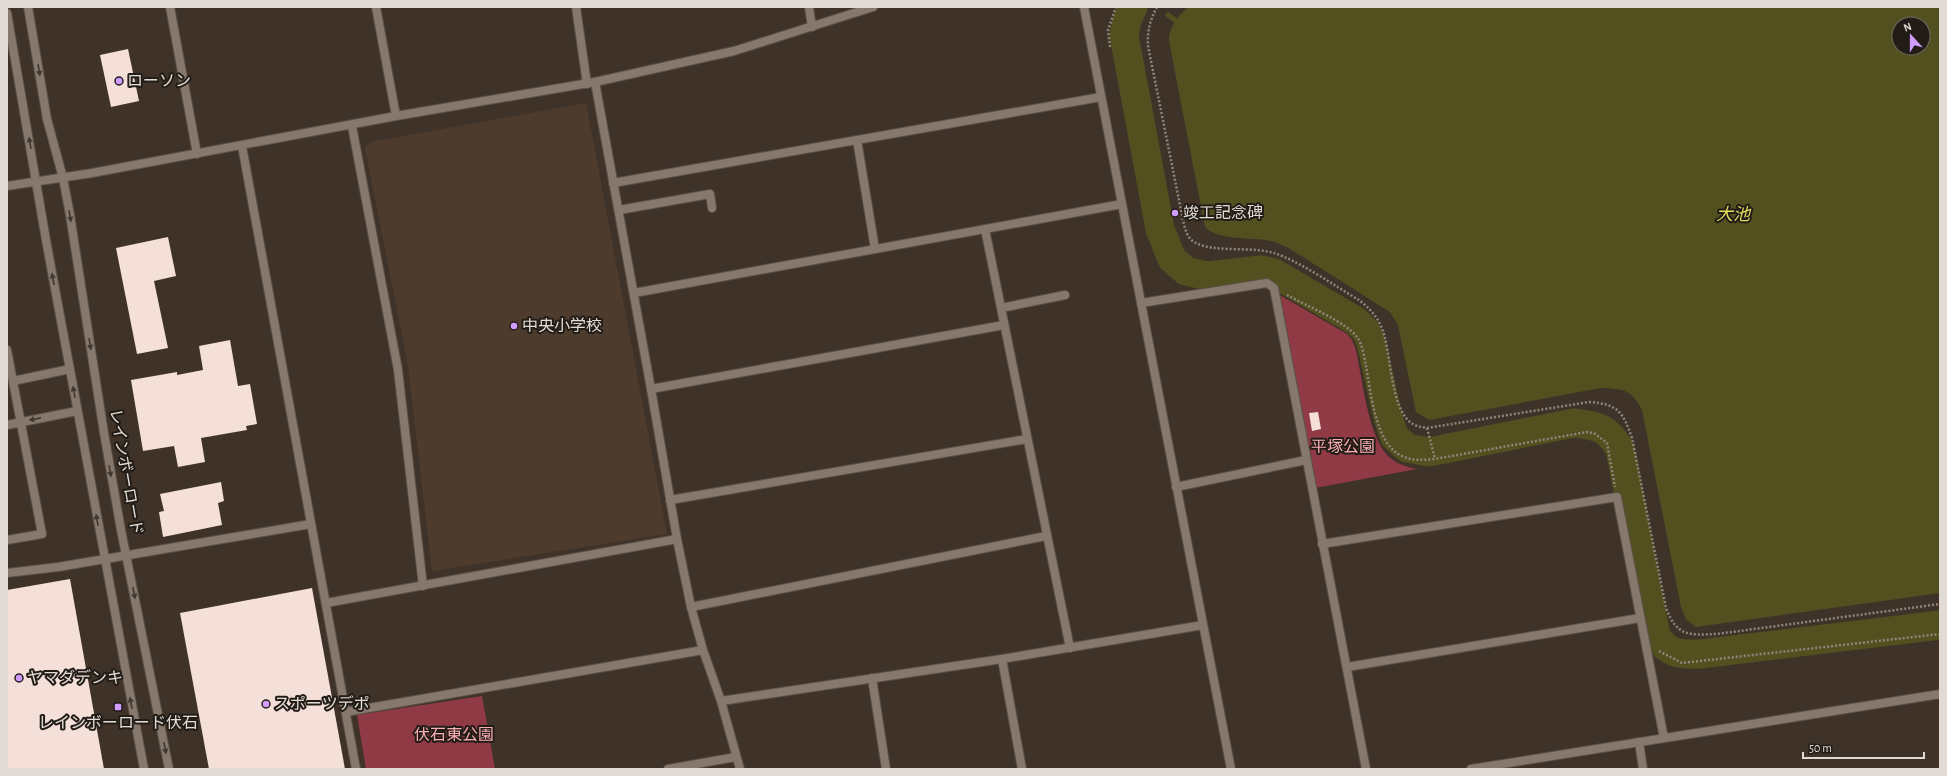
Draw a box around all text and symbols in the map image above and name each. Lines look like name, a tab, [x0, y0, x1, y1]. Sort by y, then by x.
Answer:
north arrow	[1891, 16, 1931, 56]
text: N	[1902, 21, 1913, 34]
one-way arrow	[36, 64, 42, 77]
place label: ローソン	[127, 73, 191, 89]
marker: ローソン	[114, 76, 124, 86]
one-way arrow	[26, 137, 32, 149]
place label: 竣工記念碑	[1183, 204, 1263, 221]
water label: 大池	[1716, 205, 1752, 223]
marker: 竣工記念碑	[1170, 208, 1180, 218]
one-way arrow	[68, 210, 74, 222]
one-way arrow	[50, 273, 56, 286]
place label: 中央小学校	[522, 317, 602, 334]
marker: 中央小学校	[509, 321, 519, 331]
one-way arrow	[87, 338, 93, 350]
one-way arrow	[71, 386, 77, 398]
street label: レインボーロード	[107, 408, 145, 536]
one-way arrow	[29, 417, 42, 423]
park label: 平塚公園	[1311, 438, 1375, 455]
one-way arrow	[108, 465, 114, 477]
one-way arrow	[94, 514, 100, 526]
one-way arrow	[132, 587, 138, 599]
place label: ヤマダデンキ	[27, 669, 123, 686]
marker: ヤマダデンキ	[14, 673, 24, 683]
place label: スポーツデポ	[274, 695, 370, 712]
one-way arrow	[127, 697, 133, 709]
marker: スポーツデポ	[261, 699, 271, 709]
marker: レインボーロード伏石	[113, 702, 123, 712]
place label: レインボーロード伏石	[38, 714, 198, 731]
park label: 伏石東公園	[414, 726, 494, 743]
scale bar	[1803, 734, 1924, 760]
one-way arrow	[163, 742, 169, 754]
text: 50 m	[1809, 742, 1832, 754]

